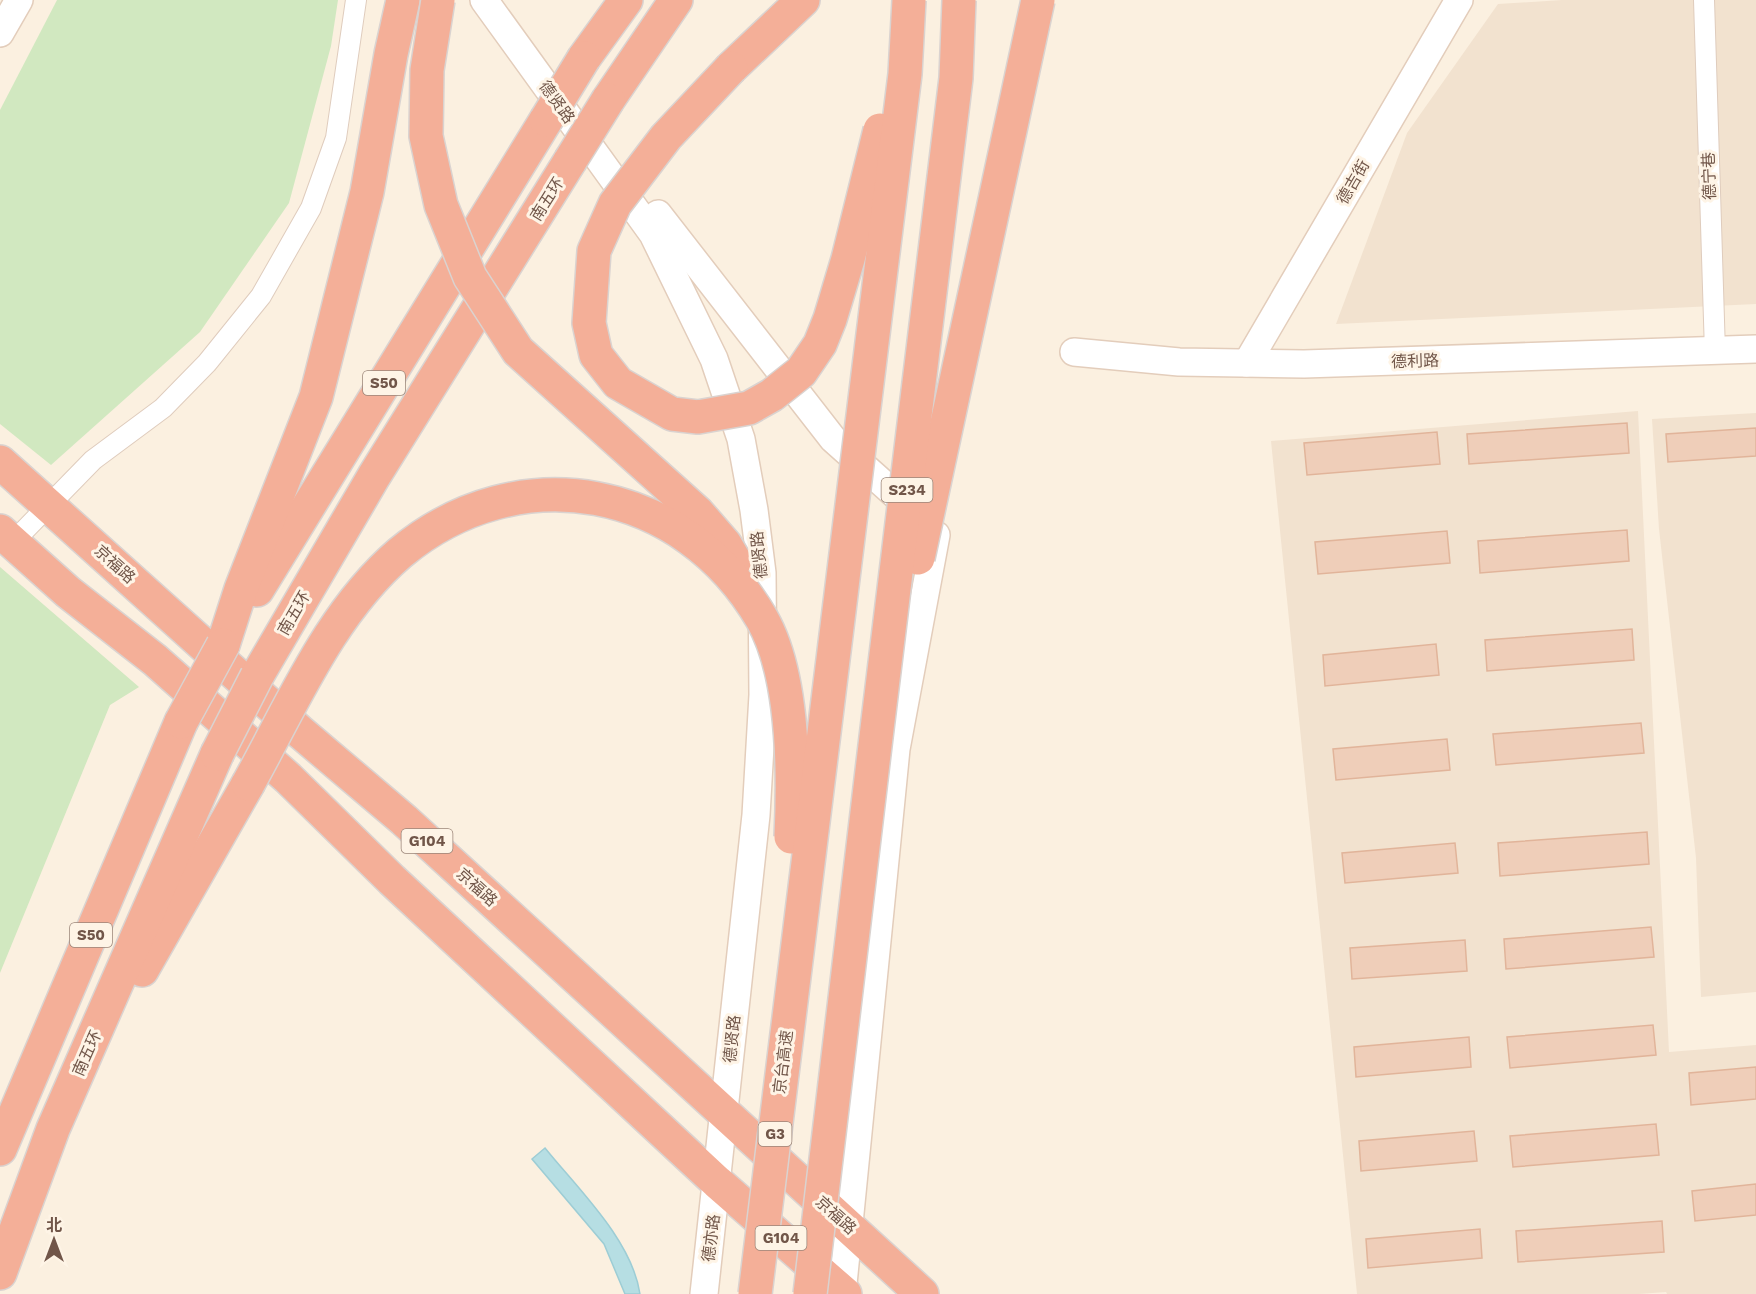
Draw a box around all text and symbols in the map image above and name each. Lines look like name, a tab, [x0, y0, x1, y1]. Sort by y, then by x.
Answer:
street label: 德贤路	[535, 77, 579, 127]
street label: 德宁巷	[1699, 152, 1719, 200]
street label: 德吉街	[1333, 156, 1373, 208]
street label: 南五环	[526, 174, 568, 224]
street label: 德利路	[1391, 351, 1439, 371]
road number: S50	[363, 371, 405, 395]
road number: S234	[882, 478, 932, 502]
street label: 德贤路	[747, 530, 771, 580]
street label: 京福路	[91, 541, 139, 587]
street label: 南五环	[274, 587, 314, 639]
road number: G104	[402, 829, 452, 853]
street label: 京福路	[453, 864, 501, 910]
road number: S50	[70, 923, 112, 947]
street label: 德贤路	[720, 1014, 744, 1064]
street label: 南五环	[69, 1027, 105, 1079]
street label: 京台高速	[770, 1029, 796, 1095]
road number: G3	[758, 1122, 792, 1146]
street label: 京福路	[812, 1192, 860, 1238]
north arrow	[24, 1210, 84, 1270]
street label: 德亦路	[699, 1213, 723, 1263]
text: 北	[46, 1216, 62, 1235]
road number: G104	[756, 1226, 806, 1250]

